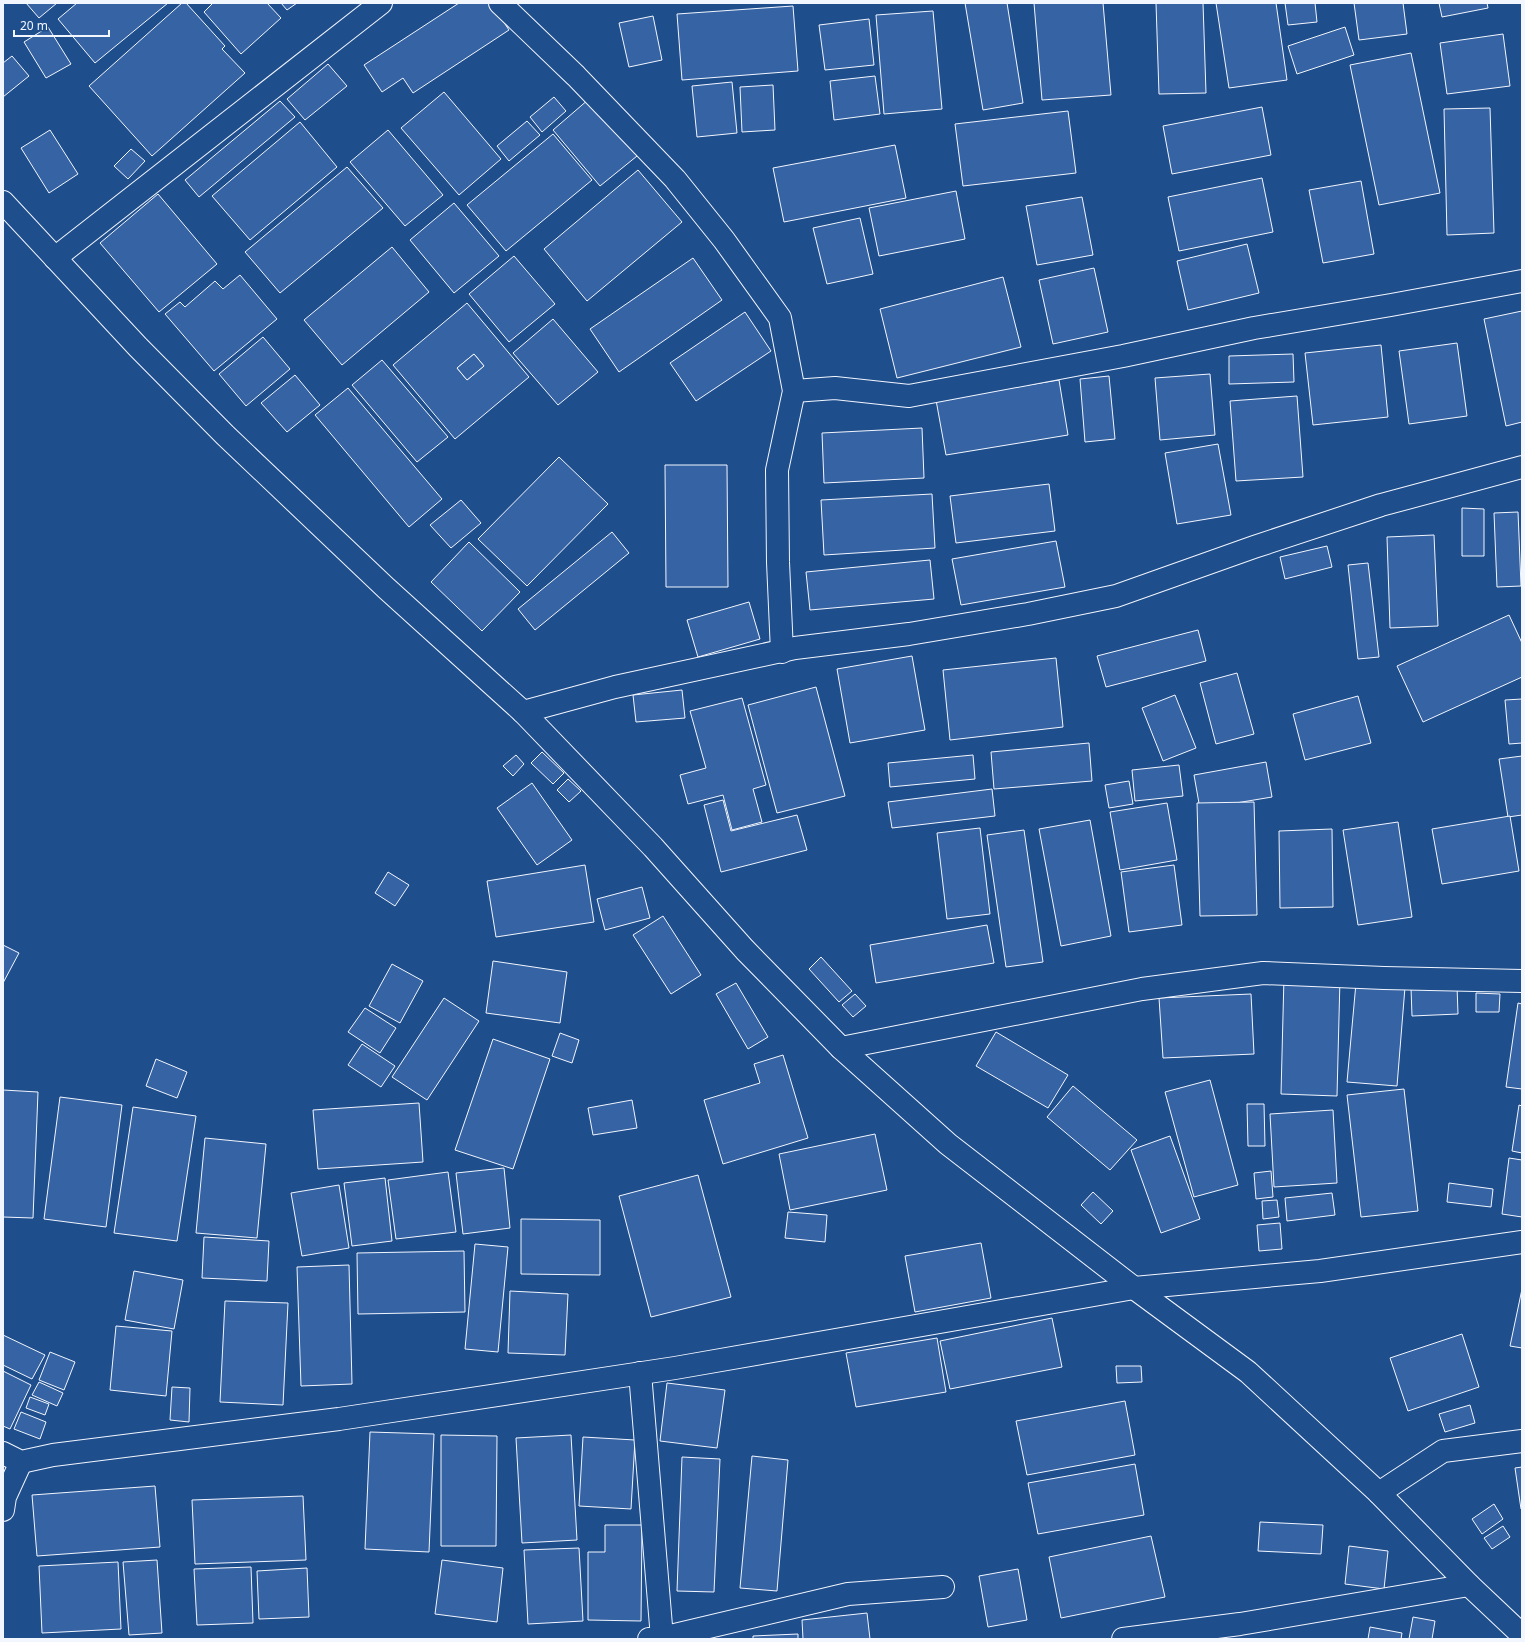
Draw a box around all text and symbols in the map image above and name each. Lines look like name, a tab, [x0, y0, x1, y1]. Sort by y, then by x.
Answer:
scale bar	[14, 12, 109, 38]
text: 20 m	[20, 17, 48, 34]

